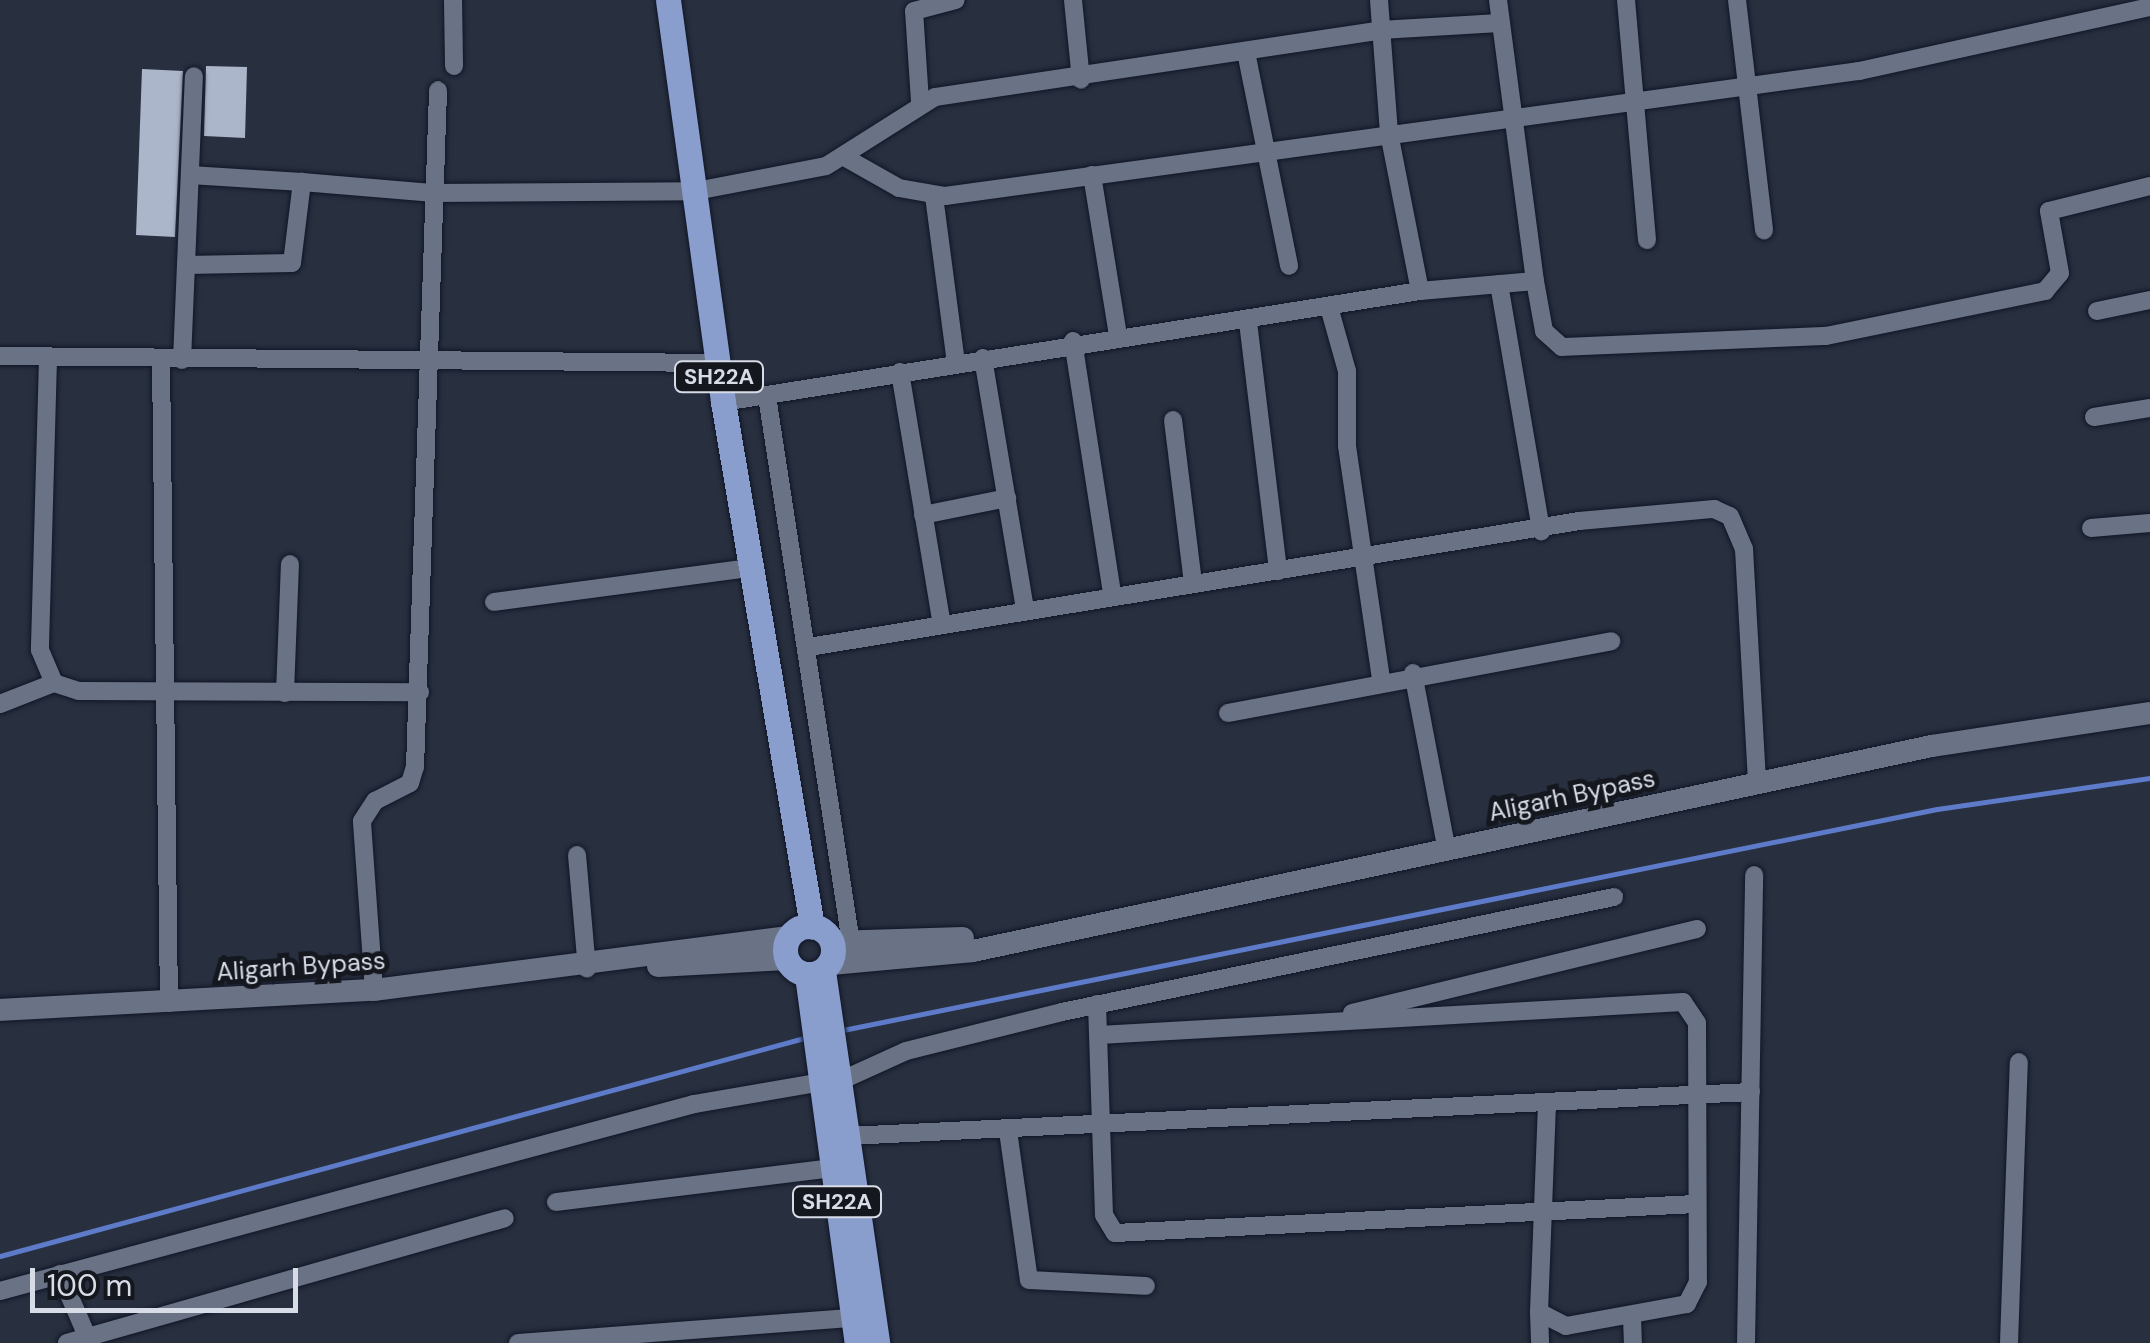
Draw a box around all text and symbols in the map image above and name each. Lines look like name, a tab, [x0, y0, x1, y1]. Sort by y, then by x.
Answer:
road number: SH22A	[674, 360, 764, 394]
street label: Aligarh Bypass	[1486, 764, 1658, 828]
street label: Aligarh Bypass	[215, 946, 387, 988]
road number: SH22A	[792, 1185, 882, 1219]
scale bar	[35, 1248, 302, 1310]
text: 100 m	[47, 1266, 132, 1305]

